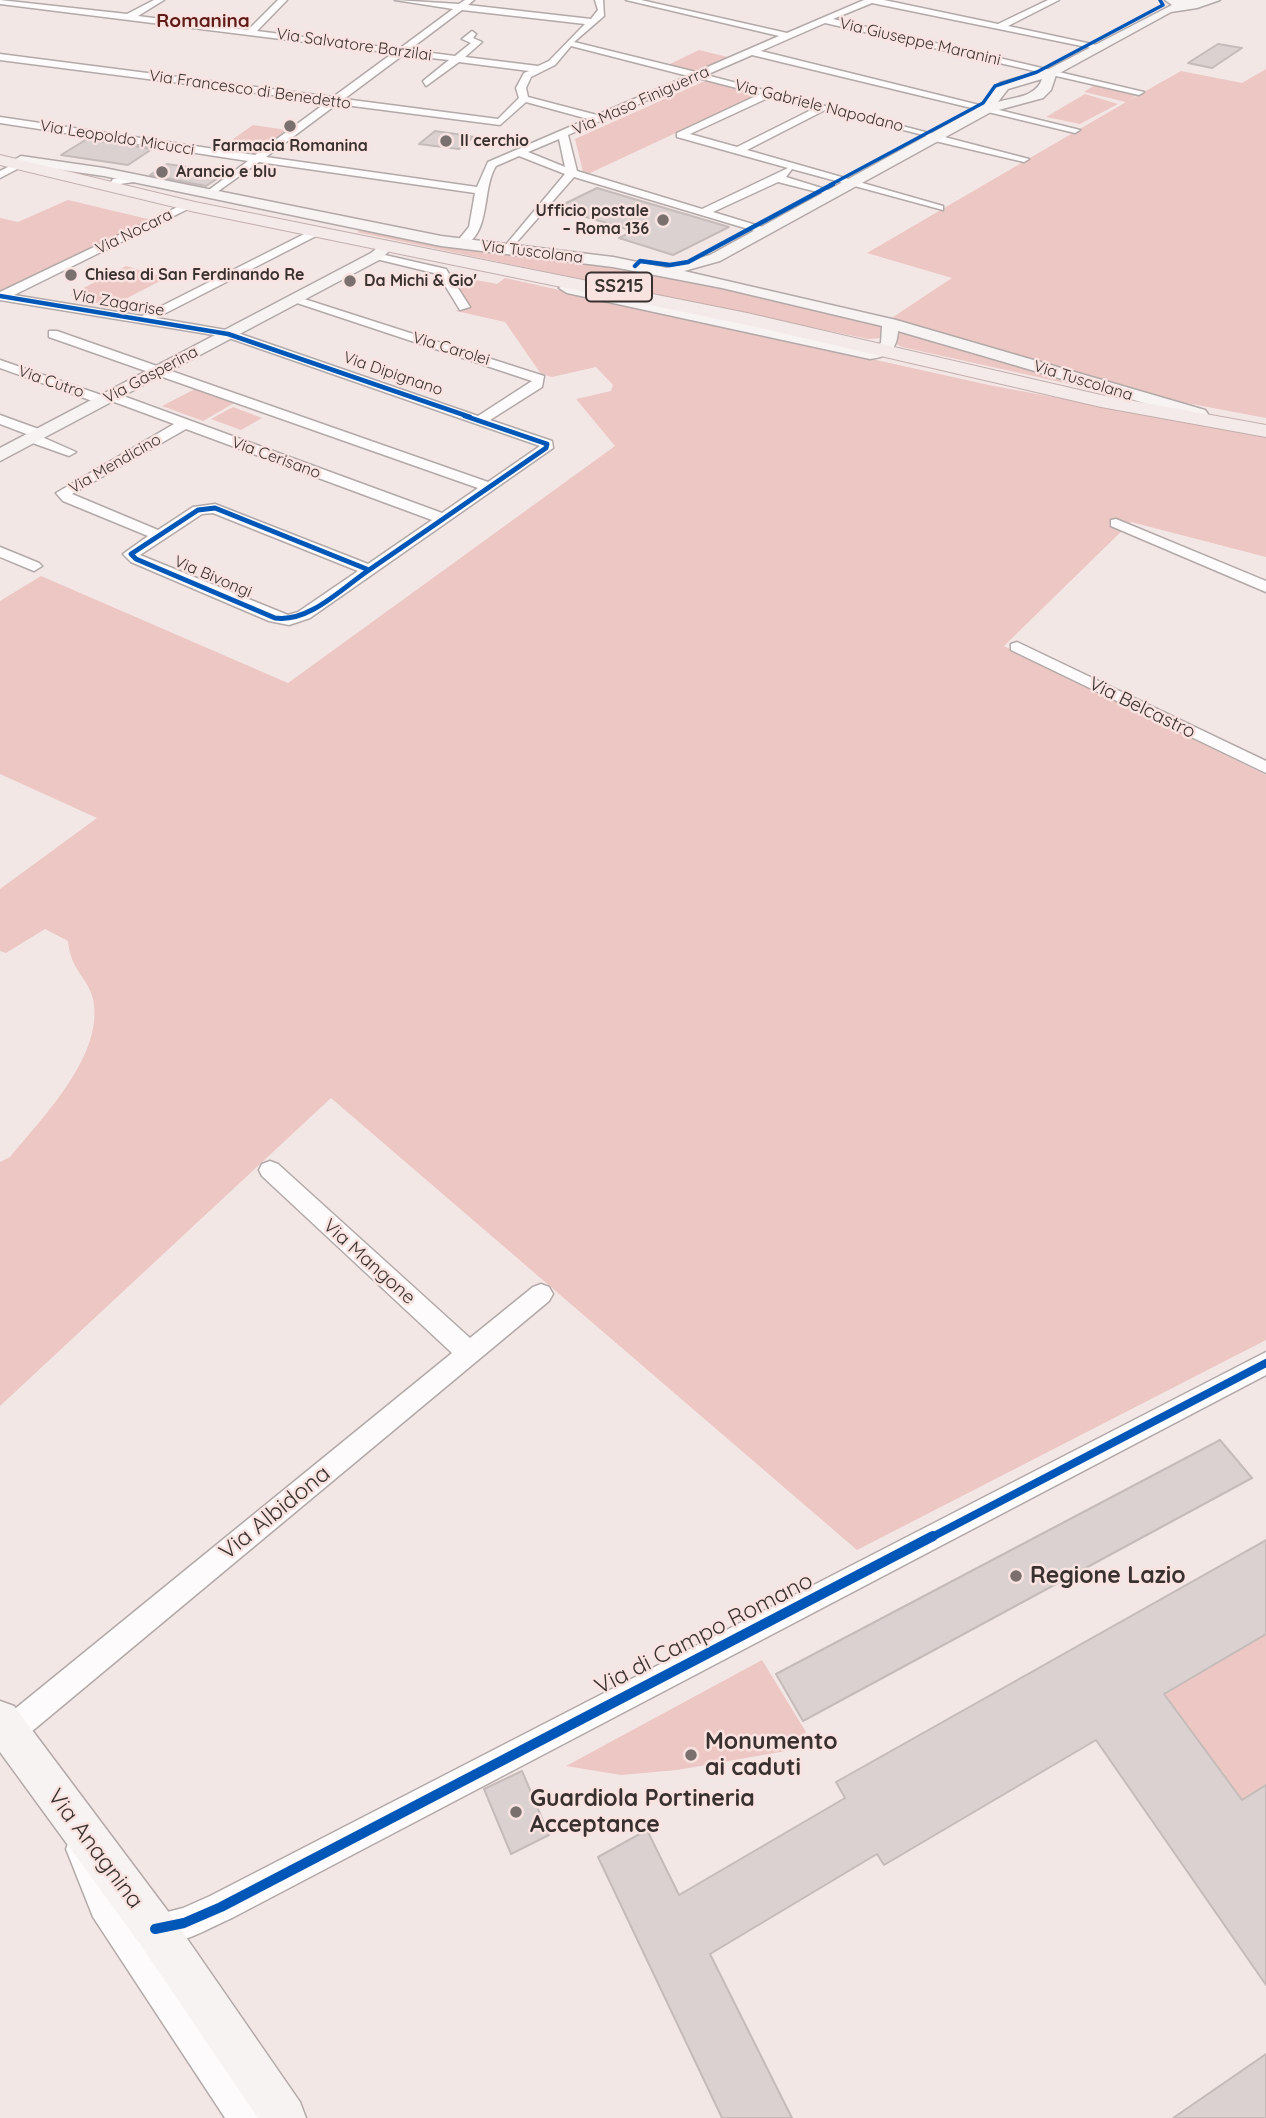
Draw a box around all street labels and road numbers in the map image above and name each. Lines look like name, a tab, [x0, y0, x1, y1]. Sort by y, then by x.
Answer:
street label: Via Giuseppe Maranini	[837, 14, 1003, 70]
street label: Via Salvatore Barzilai	[275, 25, 433, 65]
street label: Via Maso Finiguerra	[570, 62, 712, 140]
street label: Via Francesco di Benedetto	[148, 66, 352, 114]
street label: Via Gabriele Napodano	[733, 76, 905, 136]
street label: Via Leopoldo Micucci	[38, 116, 196, 160]
street label: Via Nocara	[92, 205, 176, 259]
street label: Via Tuscolana	[480, 236, 584, 268]
road number: SS215	[586, 272, 652, 302]
street label: Via Zagarise	[70, 285, 166, 321]
street label: Via Carolei	[410, 328, 492, 370]
street label: Via Gasperina	[101, 342, 201, 408]
street label: Via Dipignano	[341, 348, 445, 400]
street label: Via Tuscolana	[1031, 357, 1135, 405]
street label: Via Cutro	[15, 362, 87, 402]
street label: Via Mendicino	[65, 430, 165, 498]
street label: Via Cerisano	[229, 433, 323, 483]
street label: Via Bivongi	[171, 552, 255, 602]
street label: Via Belcastro	[1085, 672, 1199, 744]
street label: Via Mangone	[318, 1215, 420, 1309]
street label: Via Albidona	[214, 1460, 336, 1566]
street label: Via di Campo Romano	[590, 1567, 818, 1701]
street label: Via Anagnina	[41, 1784, 149, 1914]

